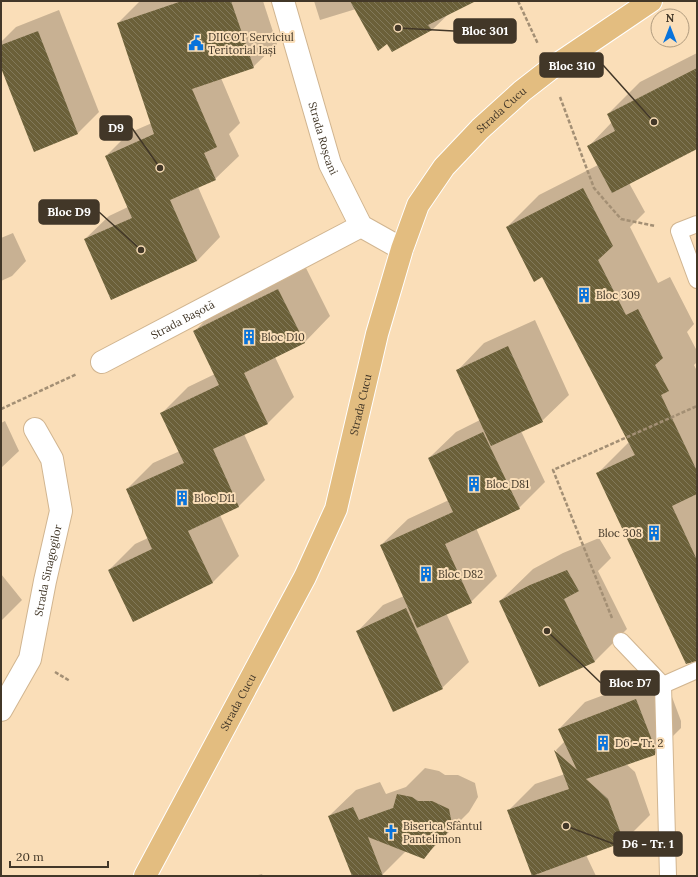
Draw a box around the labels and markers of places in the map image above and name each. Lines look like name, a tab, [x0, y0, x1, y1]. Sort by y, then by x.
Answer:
callout: Bloc 301	[454, 19, 516, 43]
place label: DIICOT Serviciul Teritorial Iași	[208, 30, 294, 57]
public building icon: DIICOT Serviciul Teritorial Iași	[187, 34, 205, 52]
callout: Bloc 310	[540, 53, 603, 77]
callout: D9	[100, 116, 132, 140]
callout: Bloc D9	[39, 200, 99, 224]
building icon: Bloc 309	[575, 286, 593, 304]
place label: Bloc 309	[596, 288, 640, 302]
building icon: Bloc D10	[240, 328, 258, 346]
place label: Bloc D10	[261, 330, 305, 344]
building icon: Bloc D81	[465, 475, 483, 493]
place label: Bloc D81	[486, 477, 529, 491]
building icon: Bloc D11	[173, 489, 191, 507]
place label: Bloc D11	[194, 491, 235, 505]
building icon: Bloc 308	[645, 524, 663, 542]
place label: Bloc 308	[598, 526, 642, 540]
building icon: Bloc D82	[417, 565, 435, 583]
place label: Bloc D82	[438, 567, 483, 581]
callout: Bloc D7	[601, 671, 659, 695]
building icon: D6 - Tr. 2	[594, 734, 612, 752]
place label: D6 - Tr. 2	[615, 736, 663, 750]
place label: Biserica Sfântul Pantelimon	[403, 819, 482, 846]
church icon: Biserica Sfântul Pantelimon	[382, 823, 400, 841]
callout: D6 - Tr. 1	[614, 832, 682, 856]

